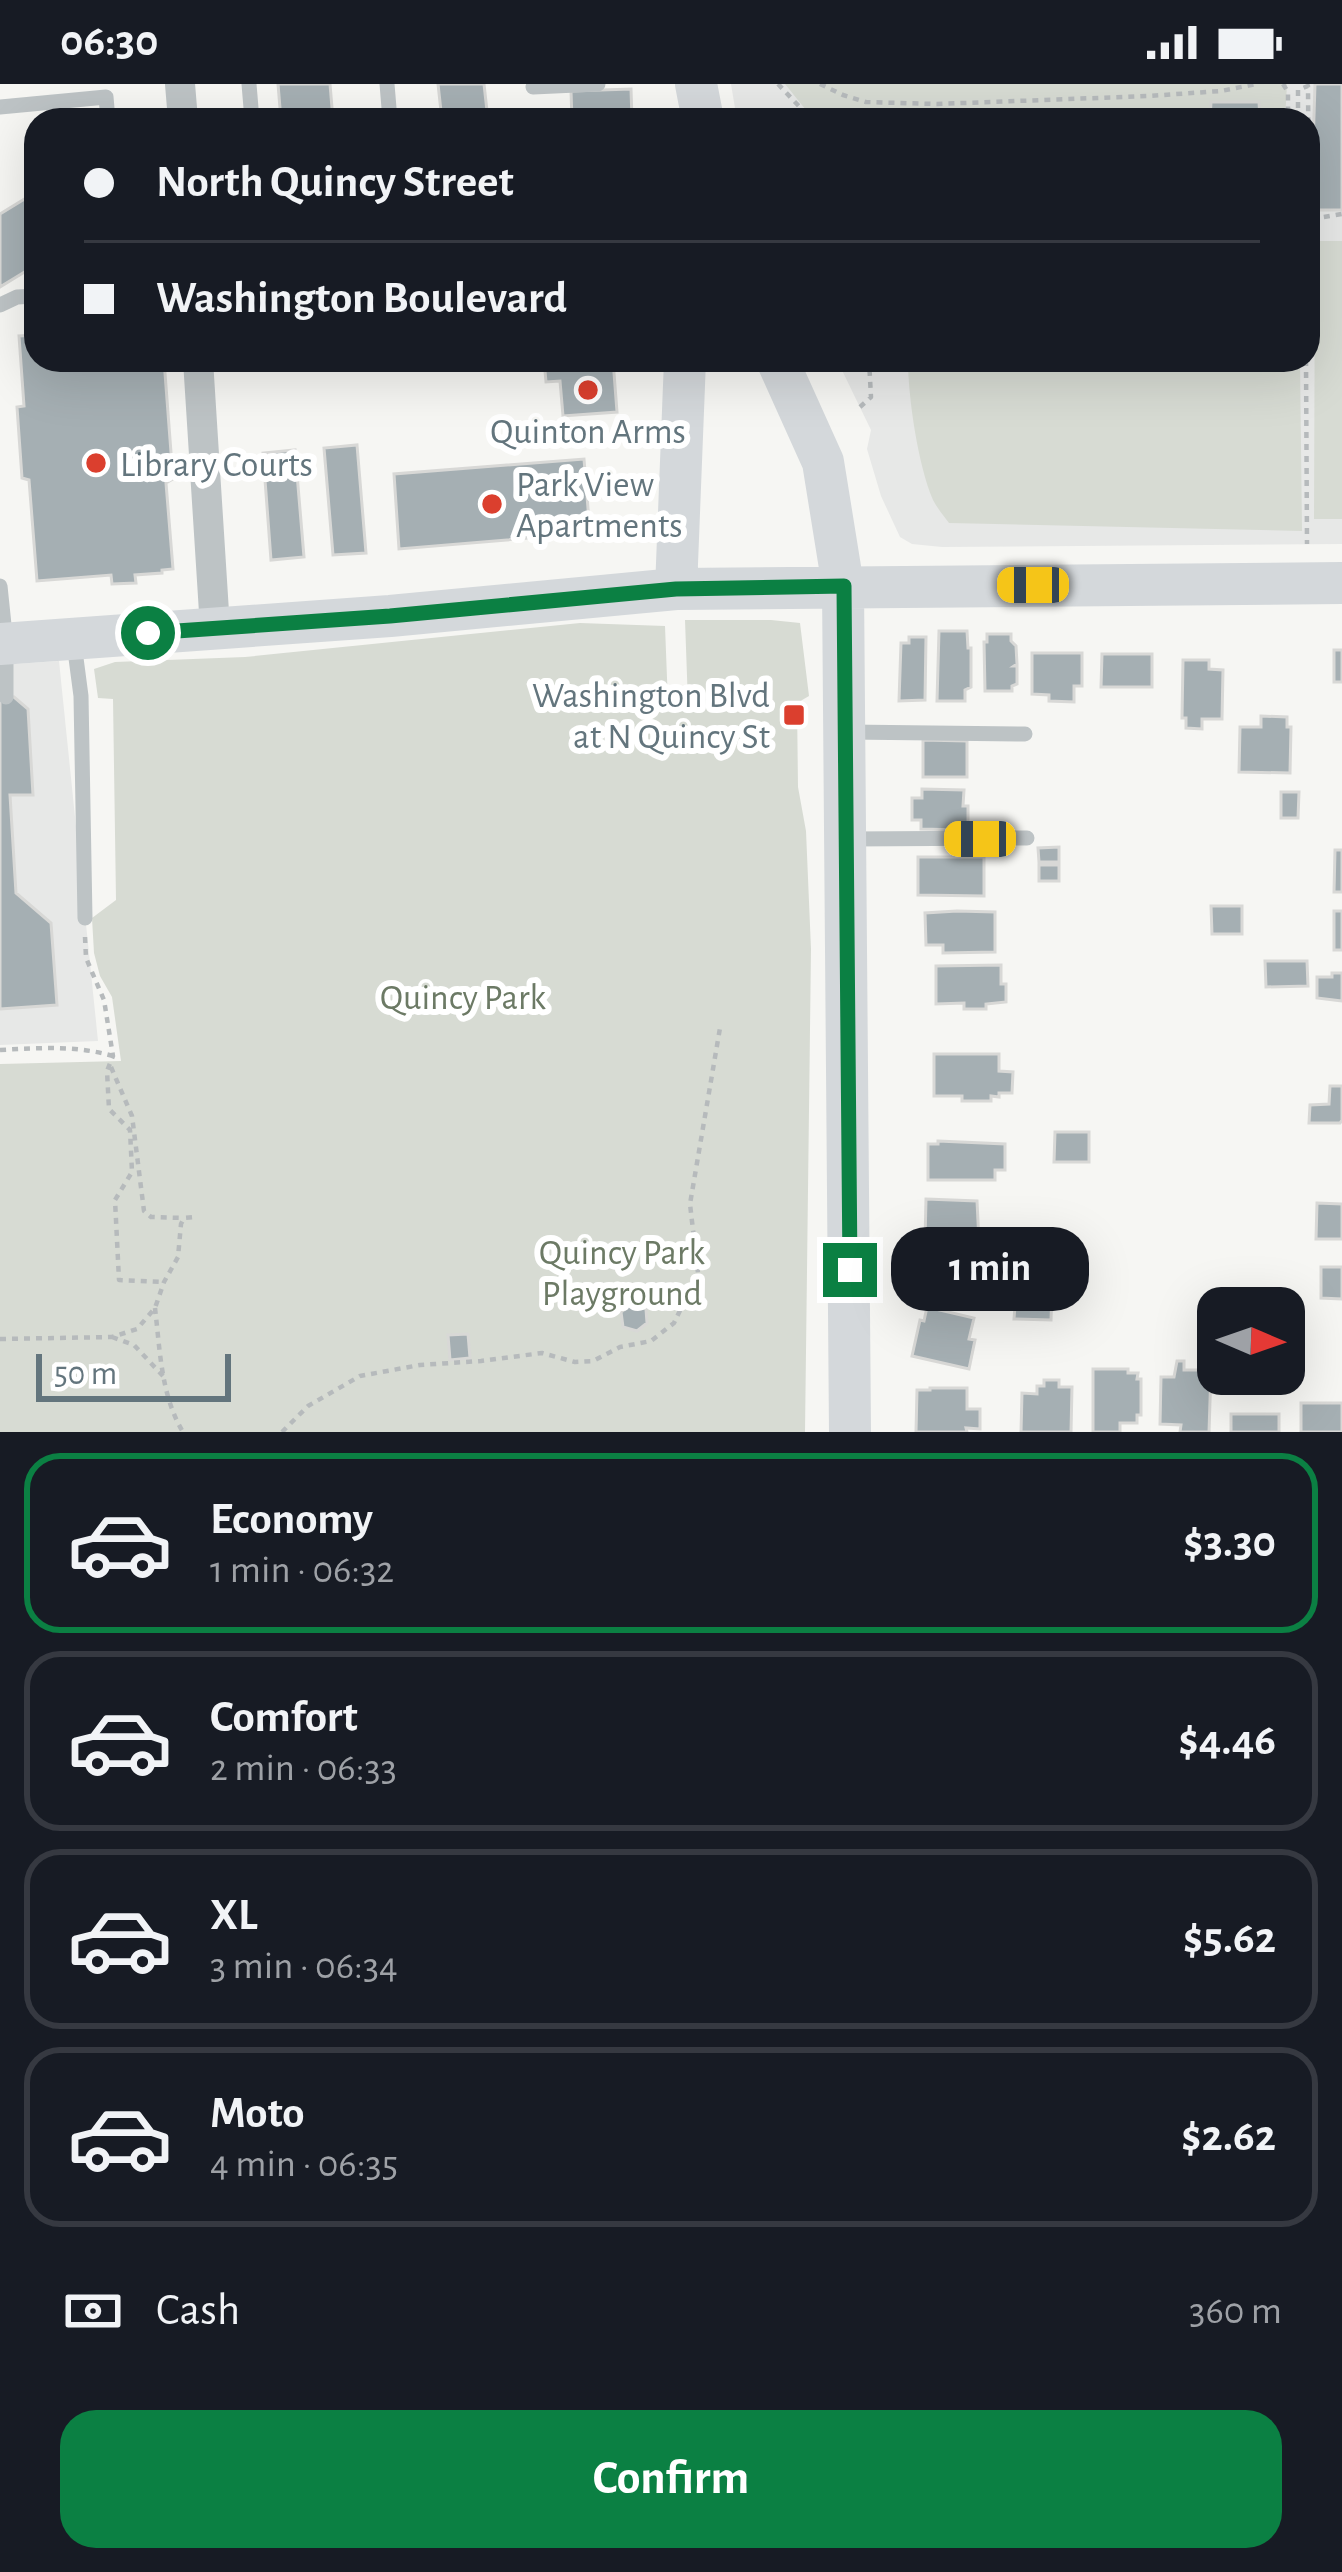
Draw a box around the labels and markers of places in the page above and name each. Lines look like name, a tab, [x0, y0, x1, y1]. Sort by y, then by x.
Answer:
marker: Quinton Arms	[575, 377, 601, 403]
place label: Quinton Arms	[490, 414, 686, 450]
place label: Library Courts	[120, 447, 313, 483]
marker: Library Courts	[83, 450, 109, 476]
place label: Park View Apartments	[516, 467, 683, 544]
marker: Park View Apartments	[479, 491, 505, 517]
place label: Washington Blvd at N Quincy St	[532, 678, 771, 755]
marker: Washington Blvd at N Quincy St	[781, 702, 807, 728]

